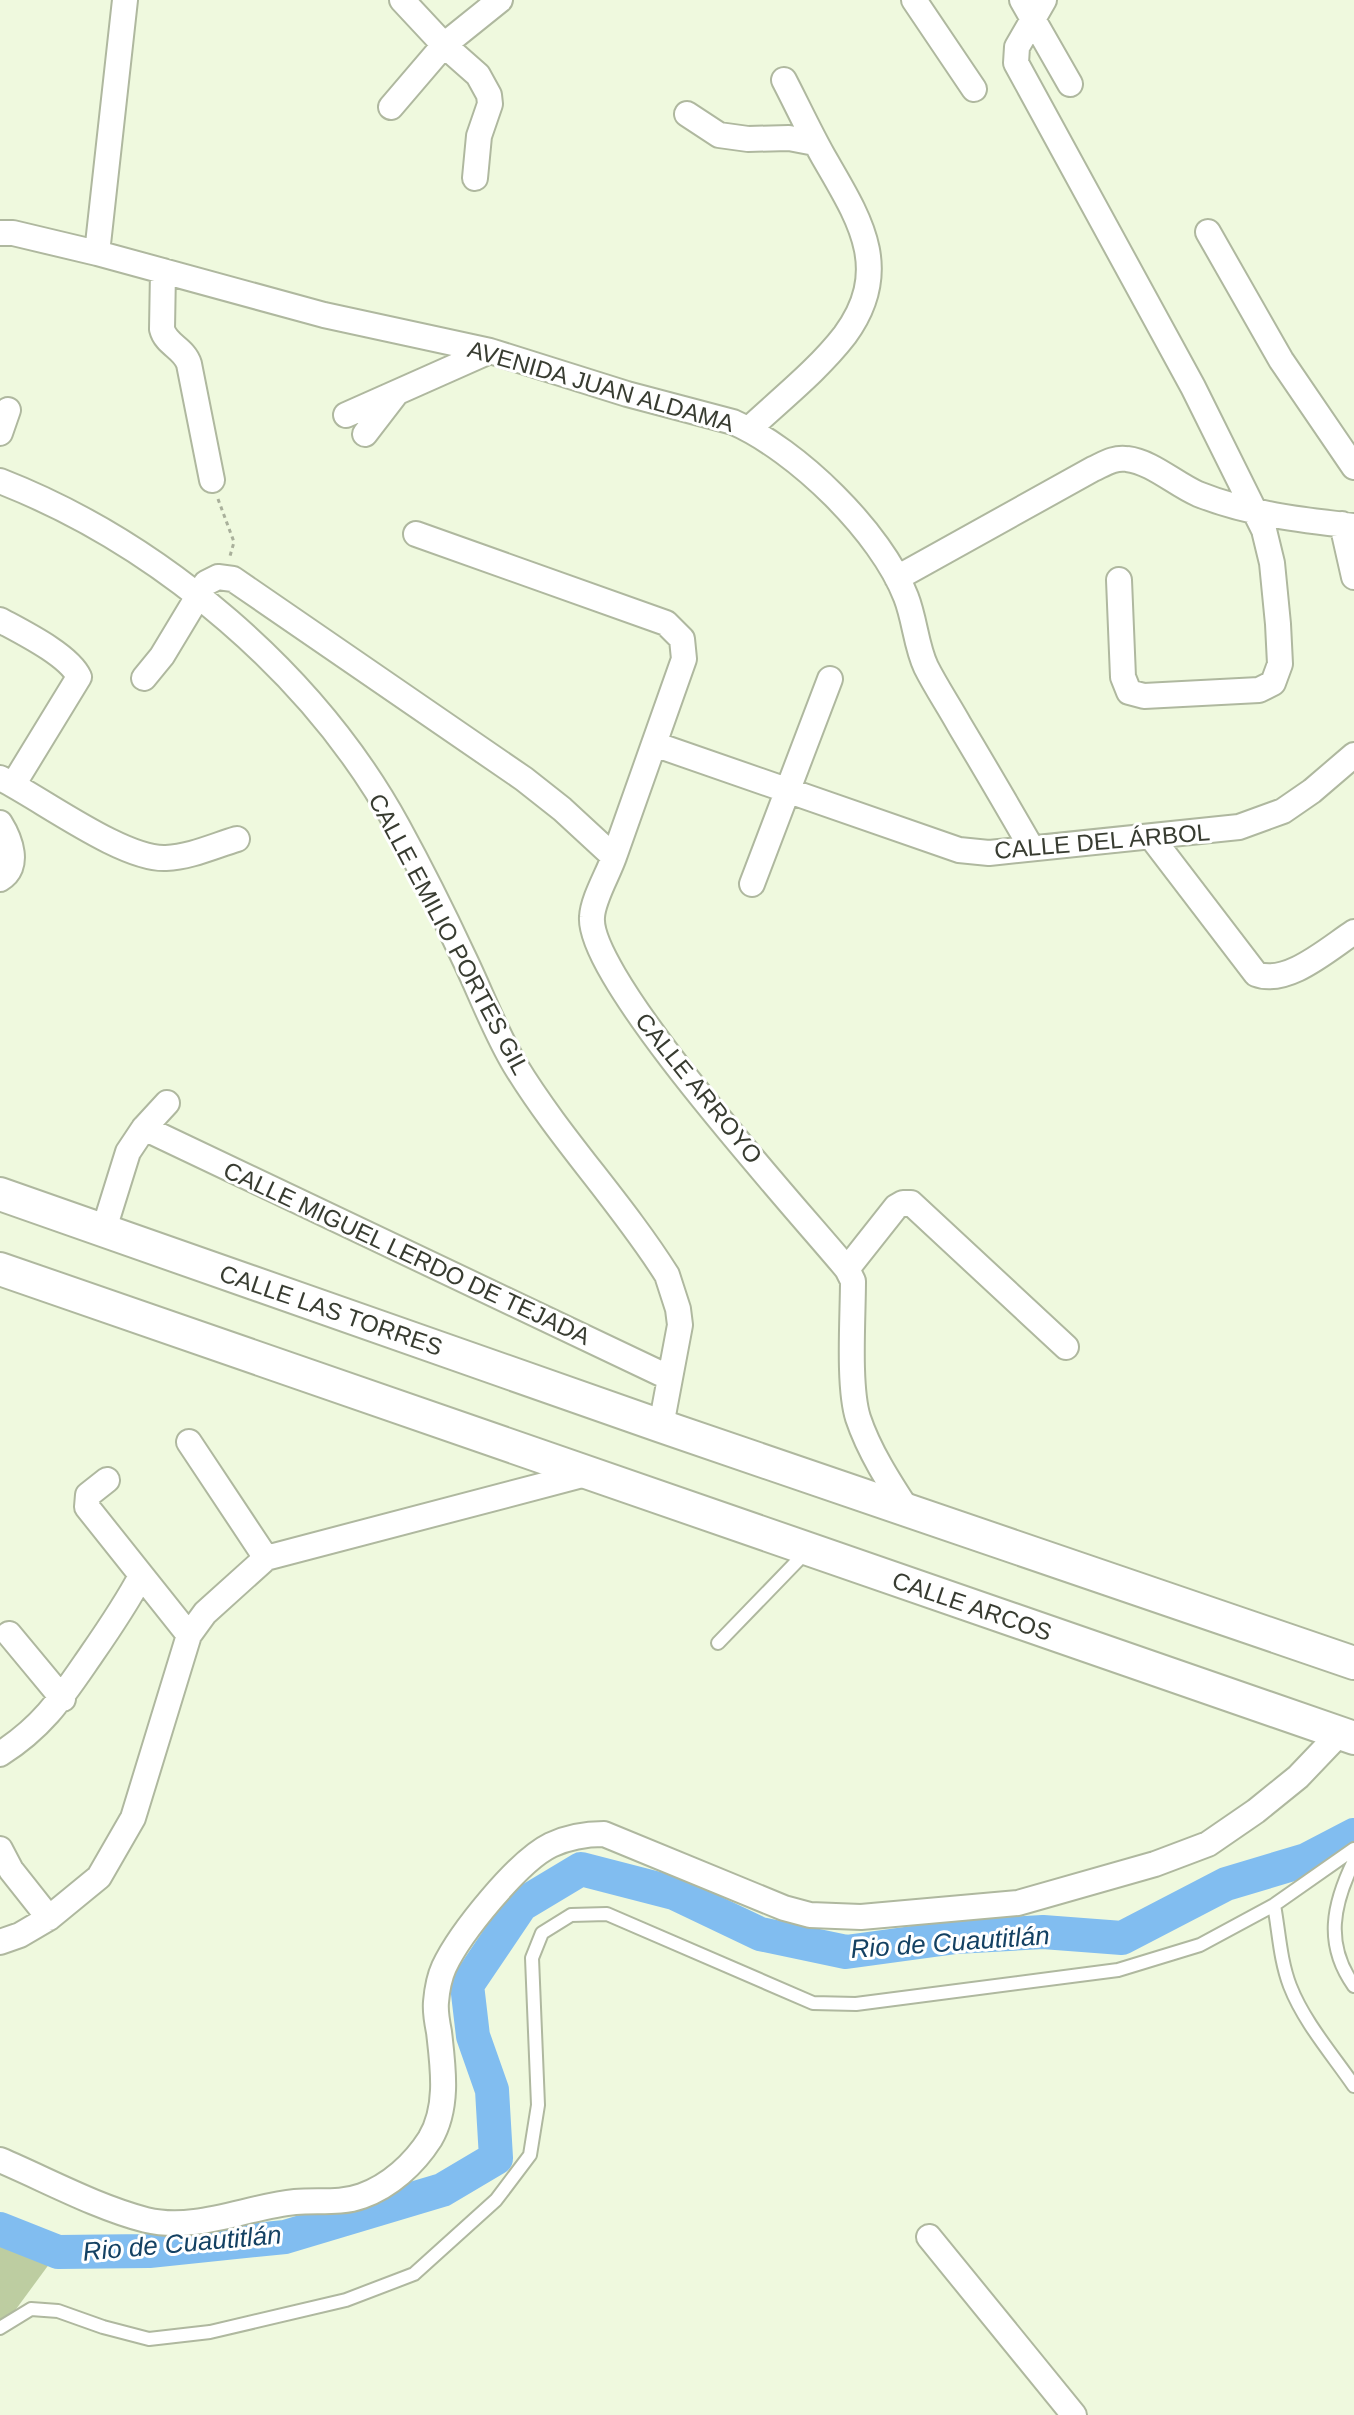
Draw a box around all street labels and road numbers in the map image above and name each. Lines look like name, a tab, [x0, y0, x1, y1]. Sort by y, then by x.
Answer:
street label: AVENIDA JUAN ALDAMA	[465, 335, 737, 437]
street label: CALLE EMILIO PORTES GIL	[363, 789, 535, 1079]
street label: CALLE DEL ÁRBOL	[993, 818, 1211, 864]
street label: CALLE ARROYO	[630, 1007, 768, 1169]
street label: CALLE MIGUEL LERDO DE TEJADA	[219, 1156, 595, 1350]
street label: CALLE LAS TORRES	[216, 1259, 446, 1361]
street label: CALLE ARCOS	[889, 1566, 1055, 1646]

